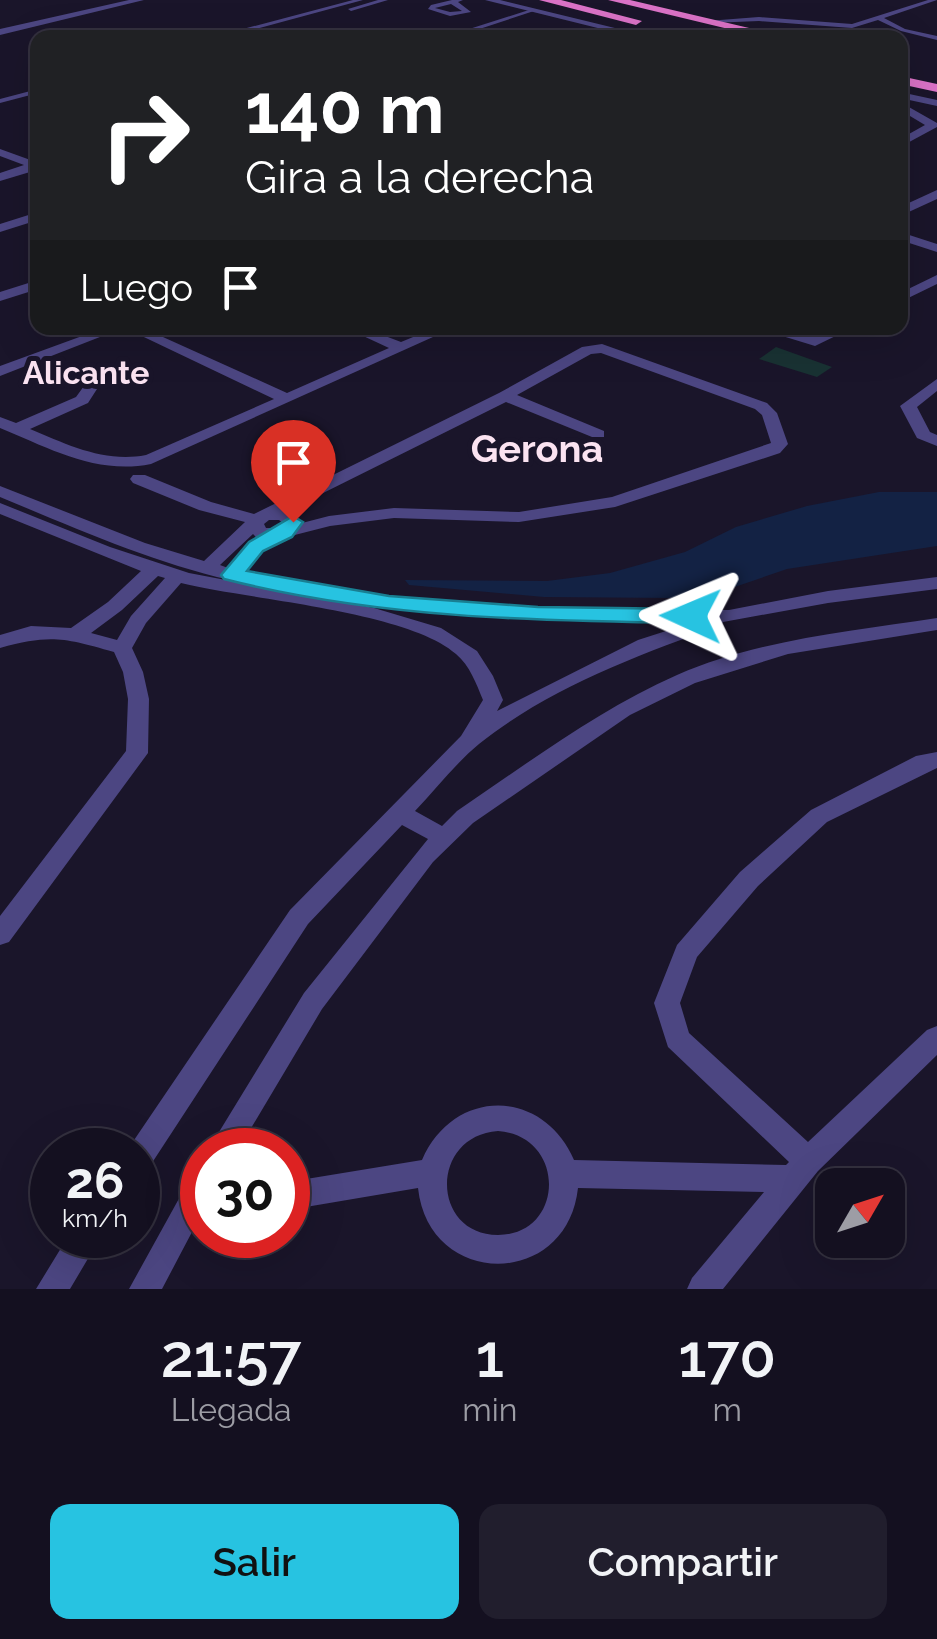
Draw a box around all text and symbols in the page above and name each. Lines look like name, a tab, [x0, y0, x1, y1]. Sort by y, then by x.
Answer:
text: 140 m	[245, 67, 445, 149]
icon: right	[80, 70, 210, 200]
text: Gira a la derecha	[245, 151, 594, 204]
icon: arrive	[213, 260, 268, 315]
text: Luego	[80, 265, 193, 310]
district label: Alicante	[23, 354, 149, 391]
pin	[251, 420, 336, 523]
district label: Gerona	[471, 426, 603, 471]
icon: arrive	[266, 435, 321, 490]
position arrow	[639, 564, 743, 668]
speed limit sign: 30	[180, 1128, 310, 1258]
text: 26	[66, 1151, 124, 1210]
north arrow	[815, 1168, 905, 1258]
map controls	[815, 1168, 905, 1258]
text: km/h	[62, 1203, 128, 1233]
text: 21:57	[161, 1321, 301, 1391]
text: 1	[476, 1321, 504, 1391]
text: 170	[678, 1321, 776, 1391]
text: Llegada	[171, 1391, 291, 1428]
text: min	[462, 1391, 517, 1428]
text: m	[712, 1391, 742, 1428]
button: Salir	[50, 1504, 459, 1619]
button: Compartir	[479, 1504, 887, 1619]

